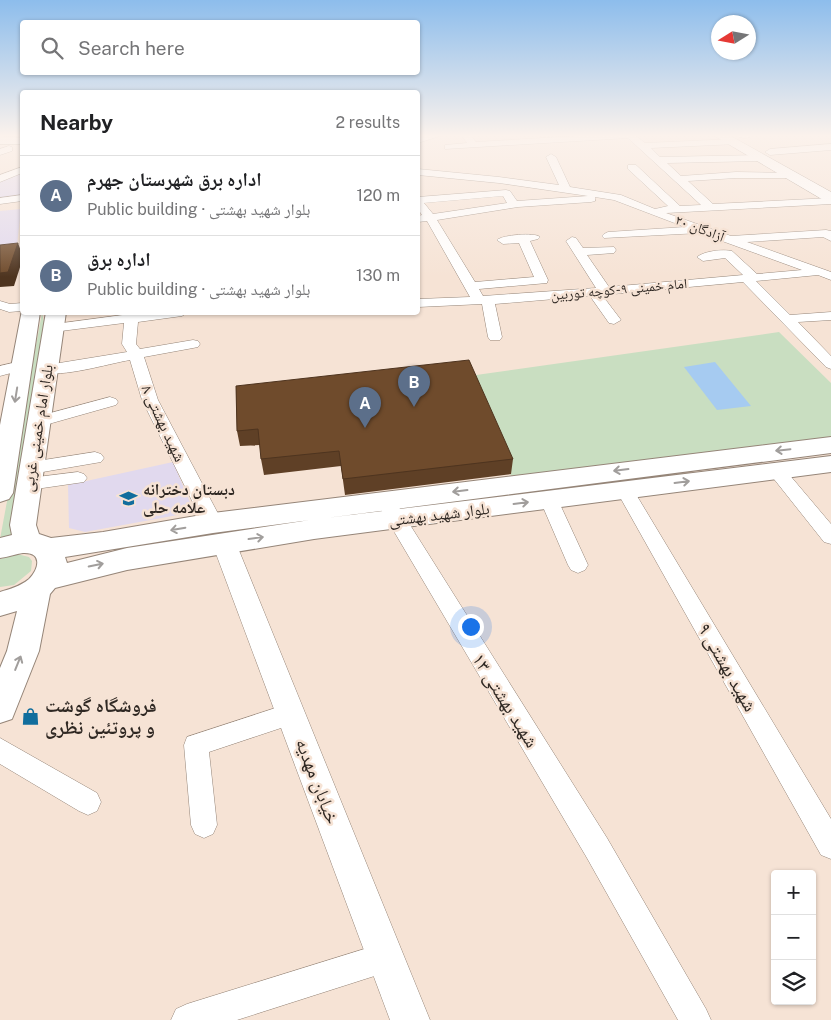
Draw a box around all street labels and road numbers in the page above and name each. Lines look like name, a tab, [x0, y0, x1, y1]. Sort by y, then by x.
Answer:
street label: آزادگان ۲۰	[673, 211, 727, 246]
street label: امام خمینی ۹-کوچه توربین	[550, 275, 688, 305]
street label: بلوار امام خمینی غربی	[18, 363, 58, 493]
street label: شهید بهشتی ۸	[137, 382, 190, 465]
street label: بلوار شهید بهشتی	[388, 499, 491, 531]
street label: شهید بهشتی ۹	[693, 619, 762, 716]
street label: شهید بهشتی ۱۳	[468, 649, 544, 752]
street label: خیابان مهدیه	[291, 735, 344, 827]

